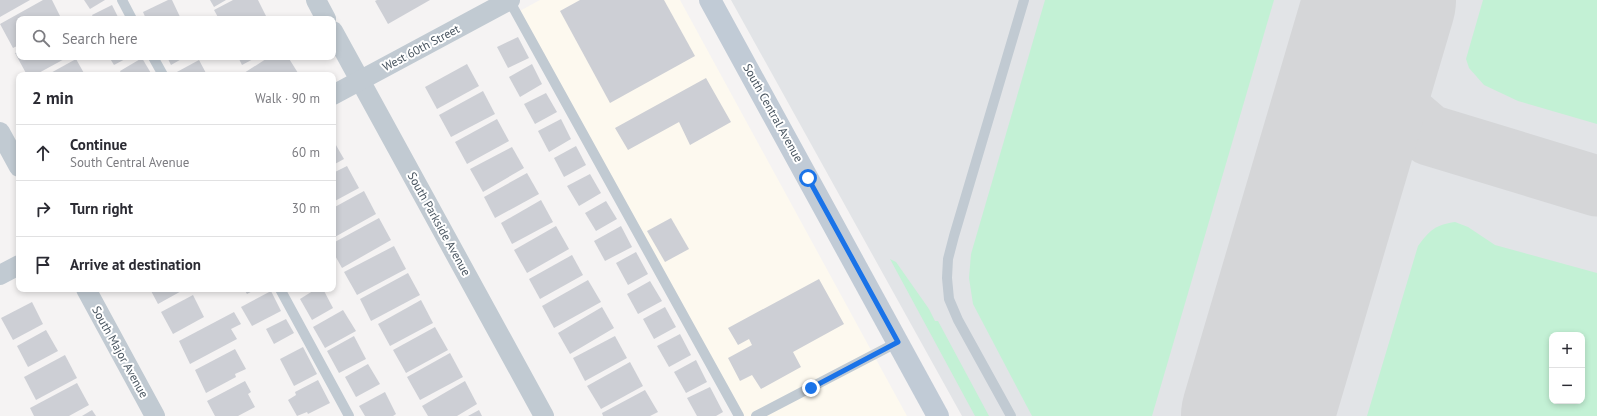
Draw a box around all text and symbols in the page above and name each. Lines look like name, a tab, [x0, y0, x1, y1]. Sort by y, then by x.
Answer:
search box	[16, 16, 336, 60]
street label: West 60th Street	[380, 21, 462, 74]
icon: search	[30, 27, 52, 49]
text: Search here	[62, 29, 138, 48]
street label: South Central Avenue	[740, 61, 807, 165]
text: 2 min	[32, 87, 73, 109]
text: Walk · 90 m	[255, 90, 320, 107]
text: Continue	[70, 135, 127, 154]
icon: ahead	[32, 142, 54, 164]
text: 60 m	[292, 144, 320, 161]
text: South Central Avenue	[70, 154, 189, 171]
street label: South Parkside Avenue	[405, 169, 474, 278]
route start	[799, 169, 817, 187]
icon: right	[32, 198, 54, 220]
text: Turn right	[70, 199, 133, 218]
text: 30 m	[292, 200, 320, 217]
icon: arrive	[32, 254, 54, 276]
text: Arrive at destination	[70, 255, 201, 274]
street label: South Major Avenue	[89, 303, 152, 400]
map controls	[1549, 332, 1585, 404]
button: +	[1549, 332, 1585, 368]
button: −	[1549, 368, 1585, 404]
route end	[802, 379, 820, 397]

